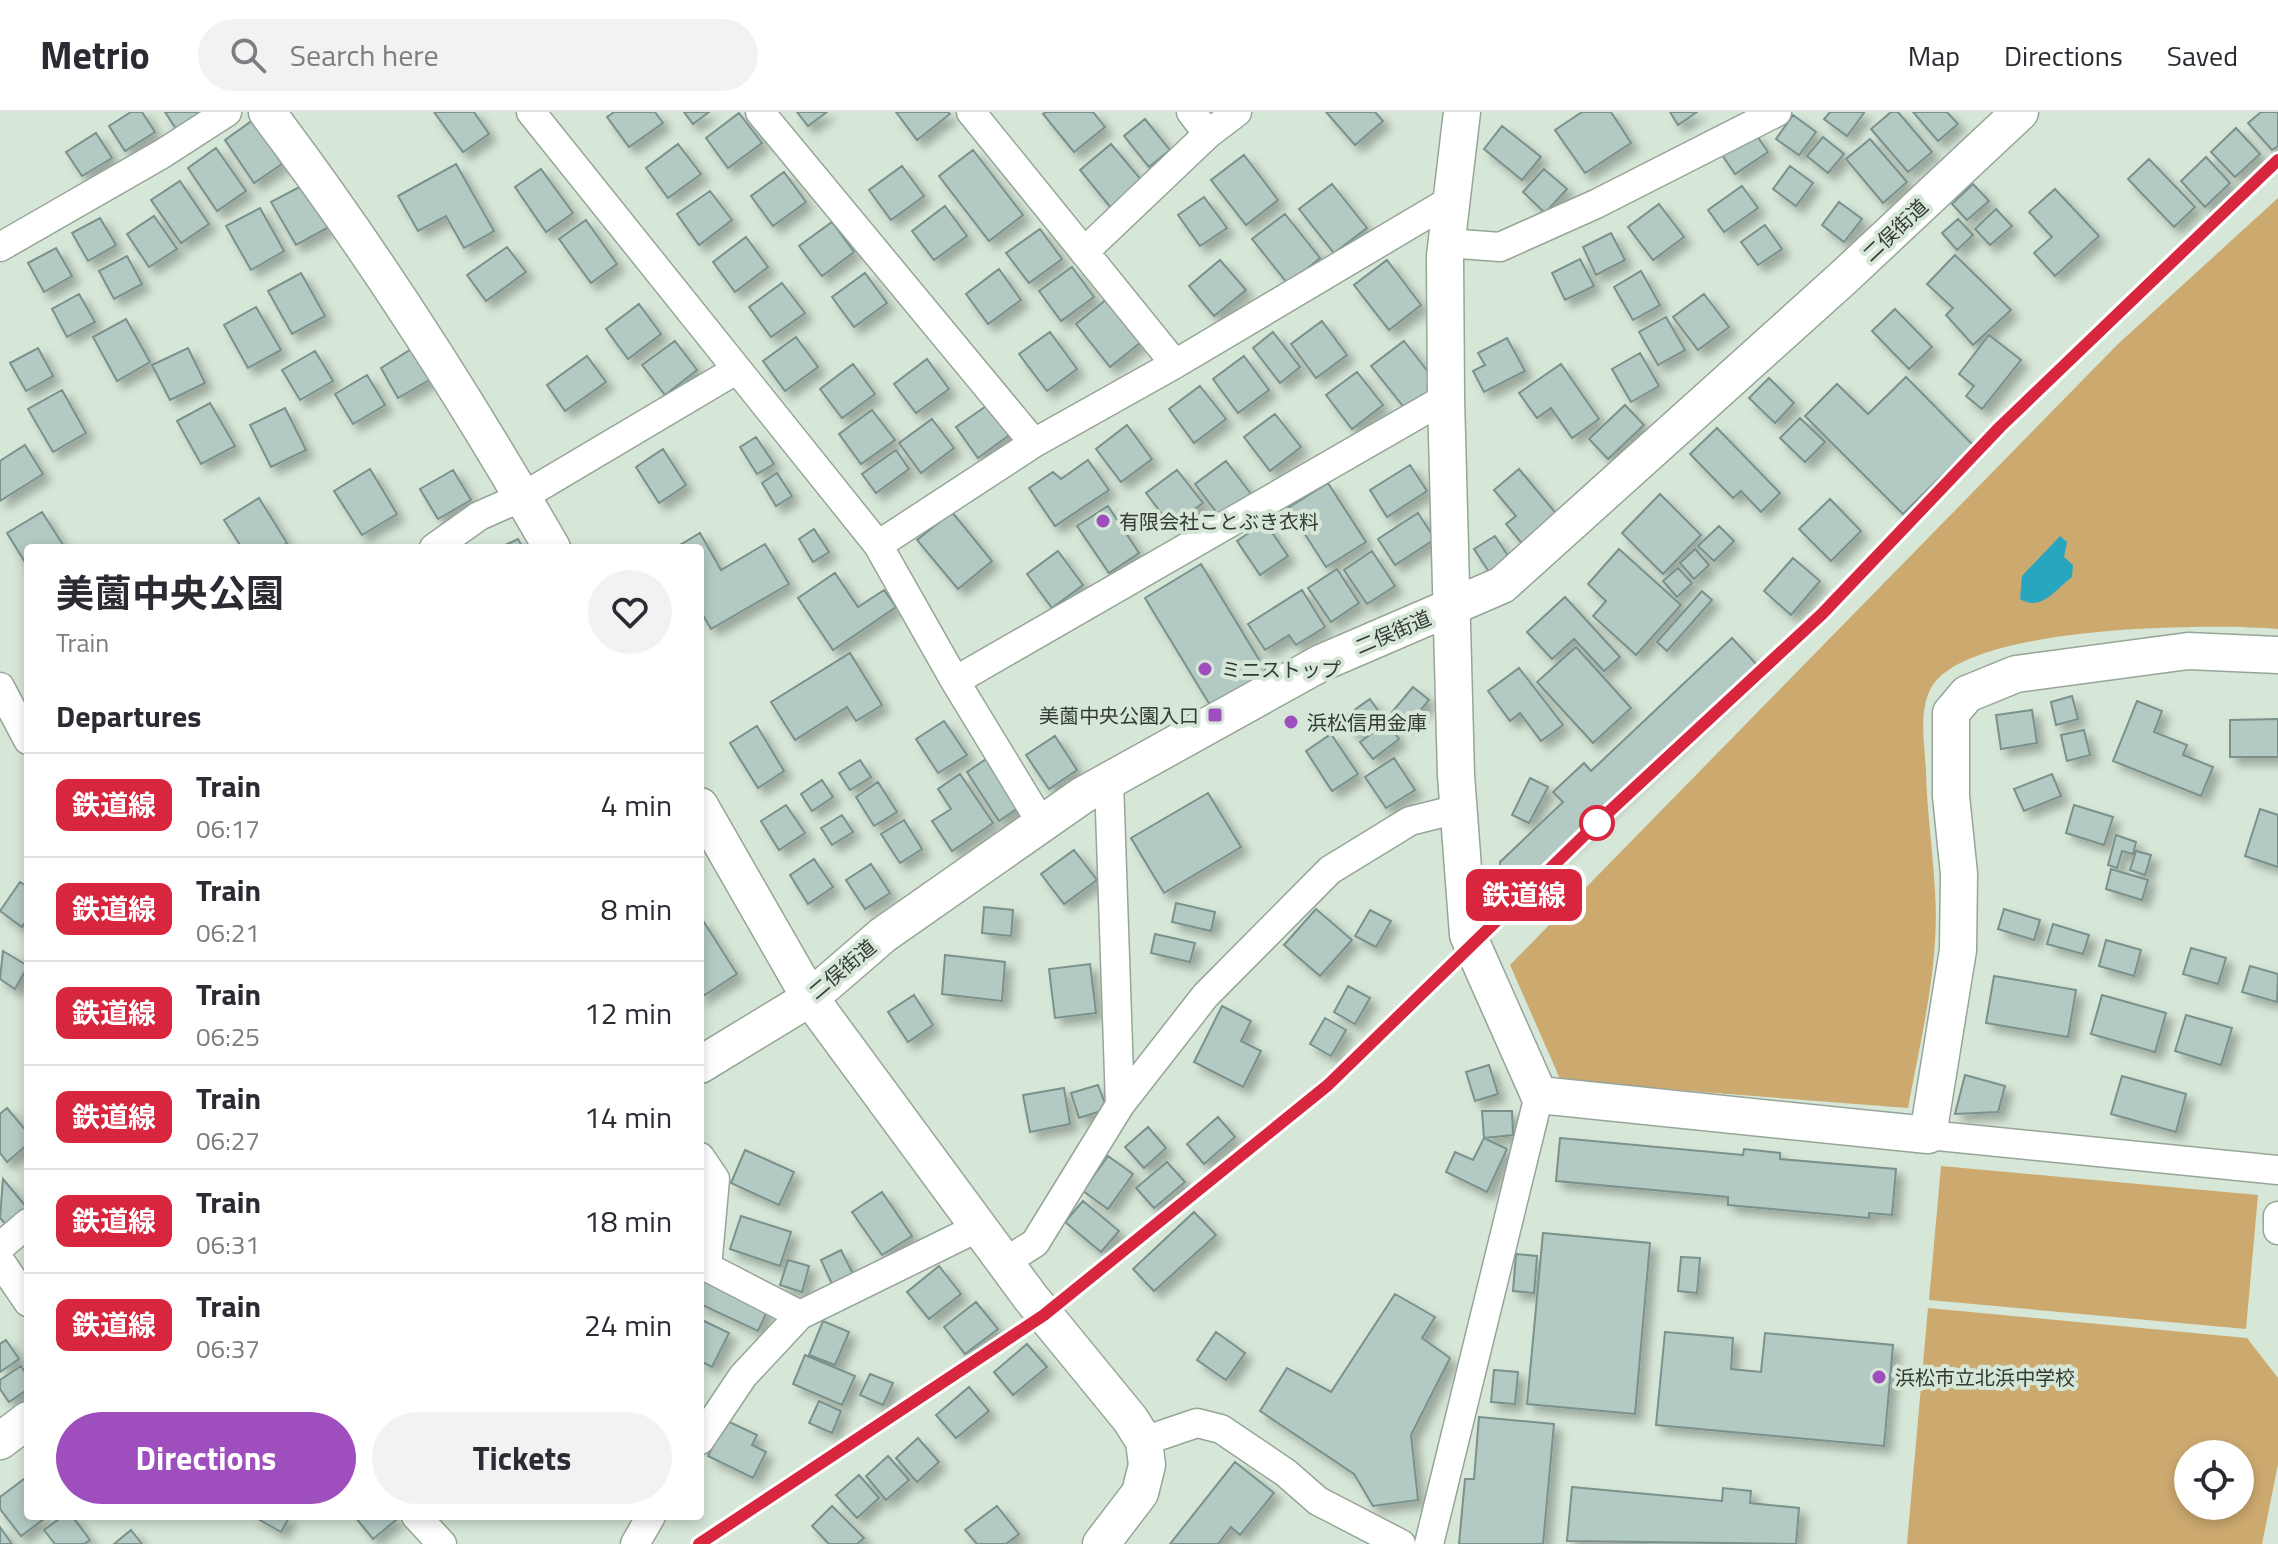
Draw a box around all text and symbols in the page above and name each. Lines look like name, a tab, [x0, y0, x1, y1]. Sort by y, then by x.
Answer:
search box	[198, 19, 758, 91]
text: Metrio	[40, 26, 150, 84]
text: Search here	[290, 32, 439, 78]
icon: search	[226, 33, 270, 77]
text: Map	[1908, 34, 1960, 77]
text: Directions	[2004, 34, 2123, 77]
text: Saved	[2167, 34, 2238, 77]
street label: 二俣街道	[1855, 191, 1935, 269]
place label: 有限会社ことぶき衣料	[1119, 506, 1319, 537]
marker: 有限会社ことぶき衣料	[1094, 512, 1112, 530]
text: 美薗中央公園	[56, 564, 284, 622]
button: heart	[588, 570, 672, 654]
street label: 二俣街道	[1350, 602, 1436, 662]
text: Train	[56, 623, 109, 662]
place label: ミニストップ	[1221, 654, 1341, 685]
marker: ミニストップ	[1196, 660, 1214, 678]
text: Departures	[56, 693, 201, 739]
place label: 美薗中央公園入口	[1039, 700, 1199, 731]
marker: 美薗中央公園入口	[1206, 706, 1224, 724]
place label: 浜松信用金庫	[1307, 707, 1427, 738]
marker: 浜松信用金庫	[1282, 713, 1300, 731]
text: Train	[196, 763, 261, 809]
text: 4 min	[601, 782, 672, 828]
text: 鉄道線	[72, 783, 156, 826]
unlabelled marker	[1580, 806, 1614, 840]
text: 06:17	[196, 809, 260, 848]
text: Train	[196, 867, 261, 913]
line badge: 鉄道線	[1478, 869, 1570, 921]
text: 鉄道線	[1482, 873, 1566, 916]
text: 8 min	[601, 886, 672, 932]
text: 鉄道線	[72, 887, 156, 930]
text: 06:21	[196, 913, 260, 952]
street label: 二俣街道	[801, 931, 883, 1007]
text: Train	[196, 971, 261, 1017]
text: 12 min	[584, 990, 672, 1036]
text: 鉄道線	[72, 991, 156, 1034]
text: 06:25	[196, 1017, 260, 1056]
text: Train	[196, 1075, 261, 1121]
text: 14 min	[584, 1094, 672, 1140]
text: 鉄道線	[72, 1095, 156, 1138]
text: 06:27	[196, 1121, 260, 1160]
text: Train	[196, 1179, 261, 1225]
text: 18 min	[584, 1198, 672, 1244]
text: 鉄道線	[72, 1199, 156, 1242]
text: 06:31	[196, 1225, 260, 1264]
text: Train	[196, 1283, 261, 1329]
text: 24 min	[584, 1302, 672, 1348]
text: 鉄道線	[72, 1303, 156, 1346]
text: 06:37	[196, 1329, 260, 1368]
place label: 浜松市立北浜中学校	[1895, 1362, 2075, 1393]
marker: 浜松市立北浜中学校	[1870, 1368, 1888, 1386]
button: Directions	[56, 1412, 356, 1504]
button: Tickets	[372, 1412, 672, 1504]
map controls	[2174, 1440, 2254, 1520]
button: locate	[2174, 1440, 2254, 1520]

